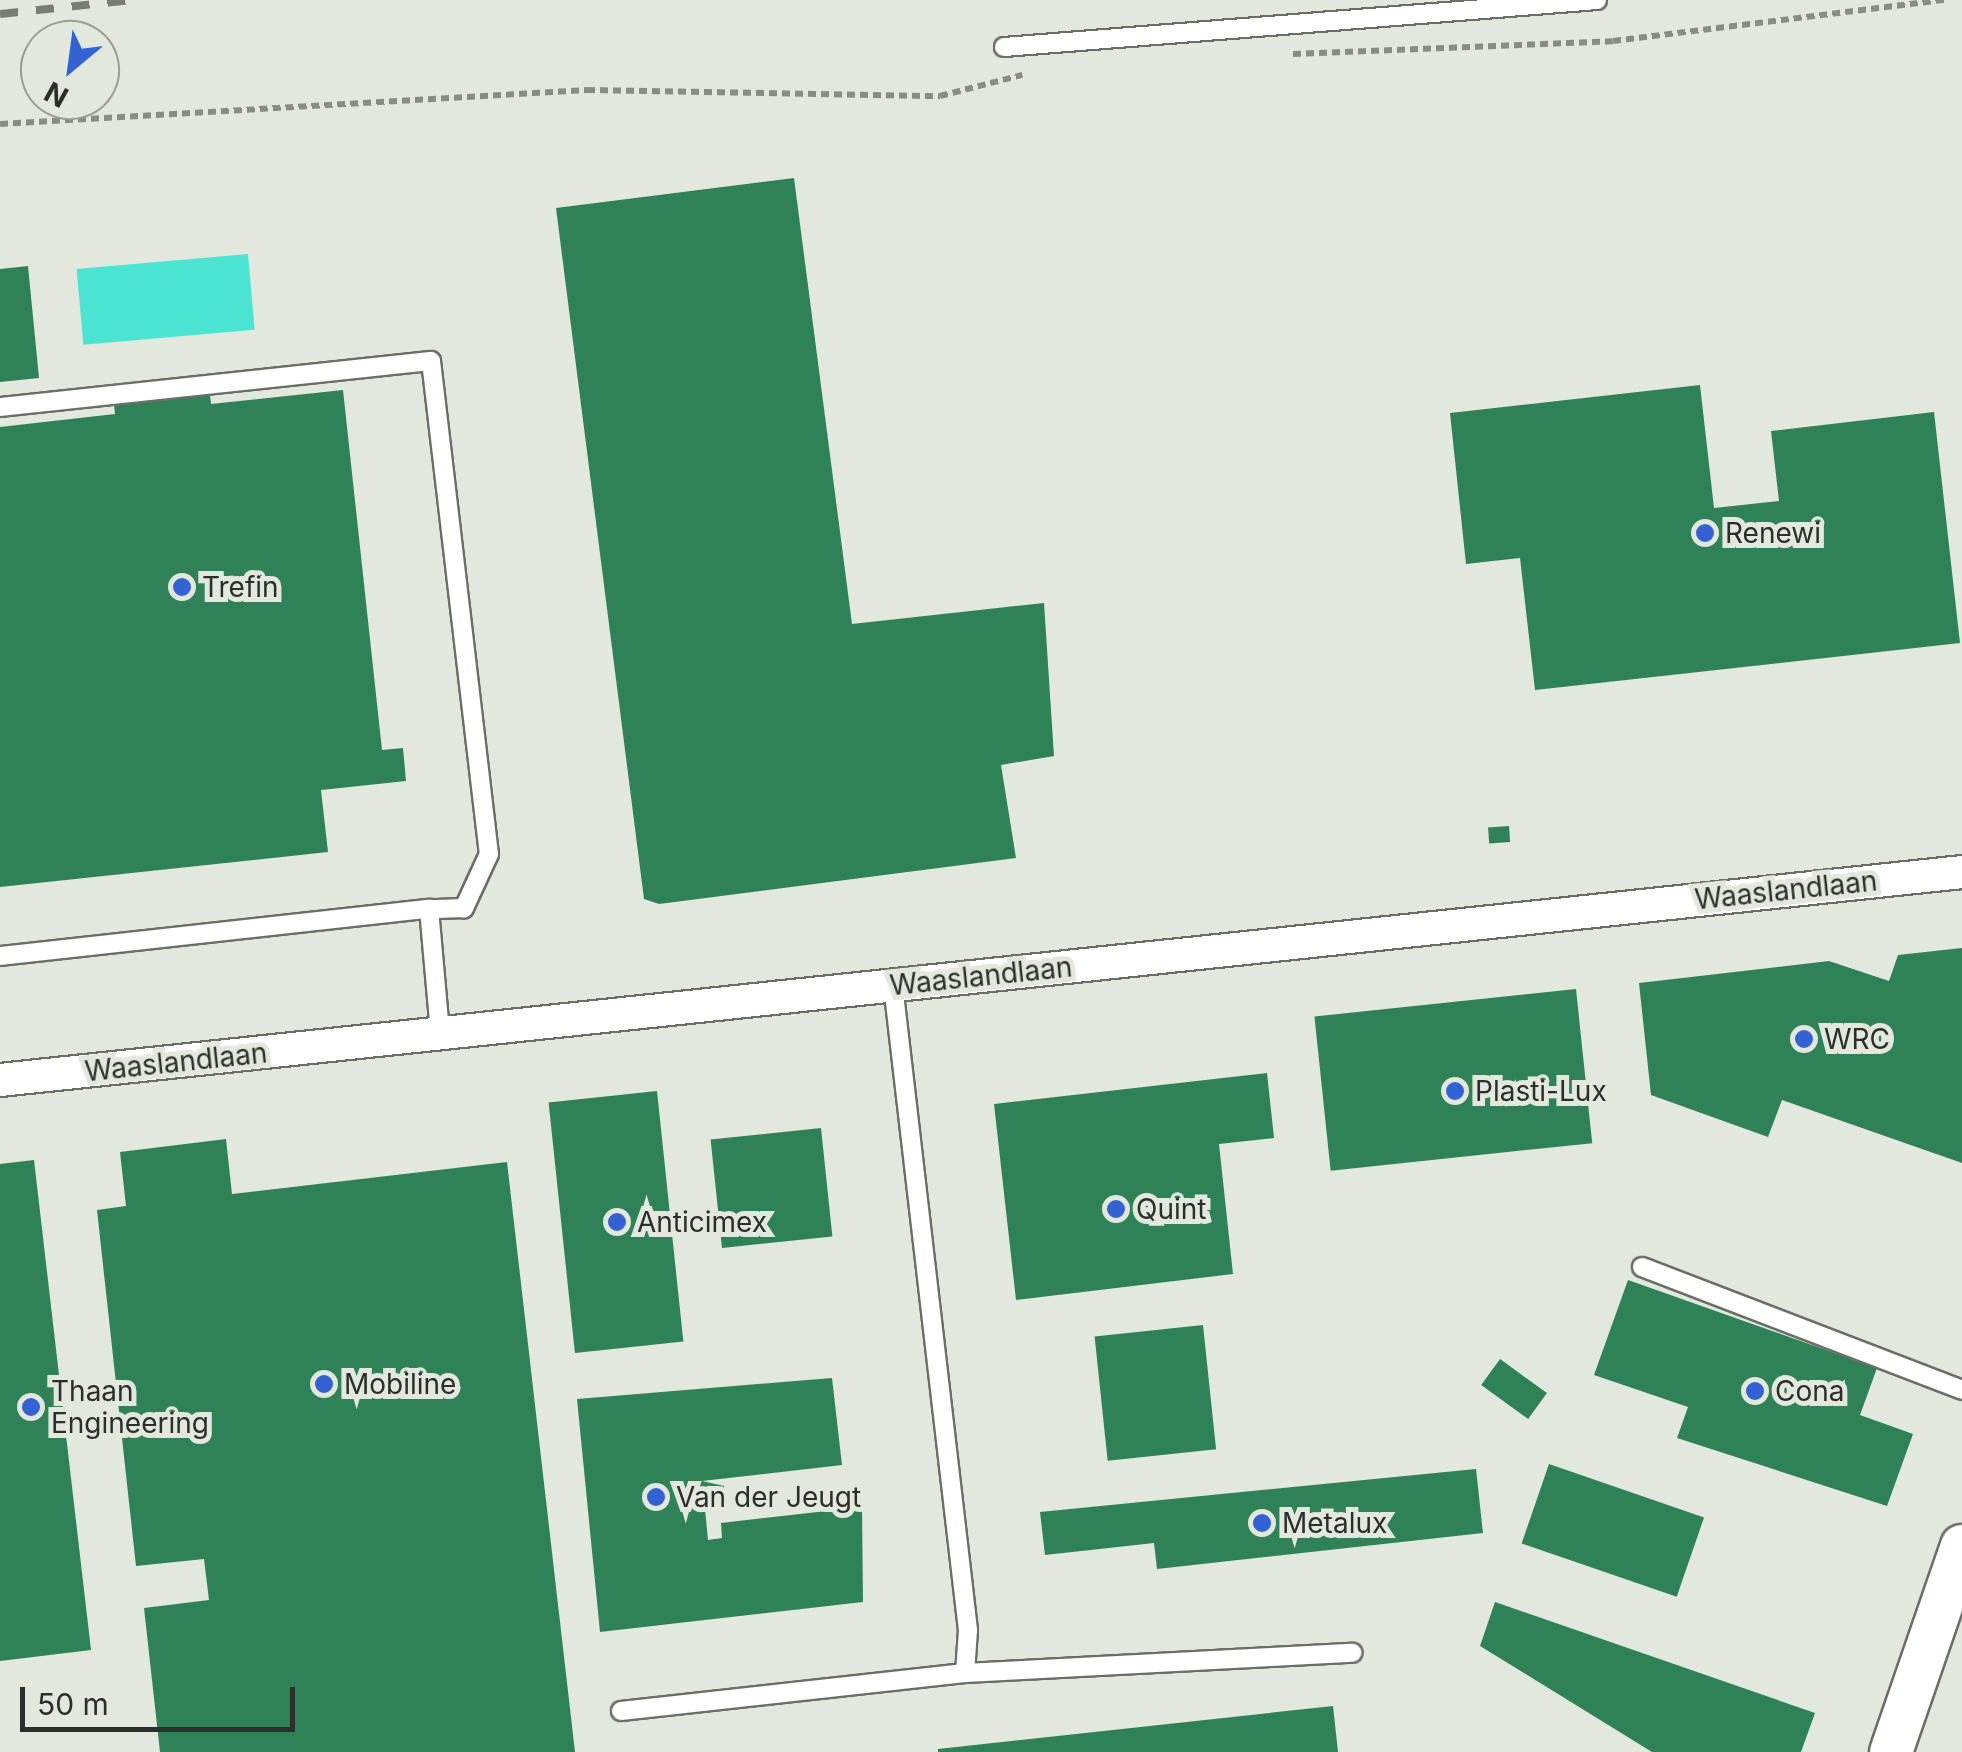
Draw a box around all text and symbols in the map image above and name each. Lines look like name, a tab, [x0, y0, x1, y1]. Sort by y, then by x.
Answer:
north arrow	[20, 20, 120, 120]
text: N	[39, 74, 74, 115]
place label: Renewi	[1725, 516, 1821, 550]
marker: Renewi	[1694, 522, 1716, 544]
place label: Trefin	[202, 570, 279, 604]
marker: Trefin	[171, 576, 193, 598]
street label: Waaslandlaan	[1693, 864, 1879, 916]
street label: Waaslandlaan	[888, 950, 1074, 1002]
place label: WRC	[1824, 1022, 1890, 1056]
marker: WRC	[1793, 1028, 1815, 1050]
street label: Waaslandlaan	[83, 1036, 269, 1088]
place label: Plasti-Lux	[1475, 1074, 1607, 1108]
marker: Plasti-Lux	[1444, 1080, 1466, 1102]
place label: Quint	[1136, 1192, 1206, 1226]
marker: Quint	[1105, 1198, 1127, 1220]
place label: Anticimex	[637, 1205, 767, 1239]
marker: Anticimex	[606, 1211, 628, 1233]
place label: Mobiline	[344, 1367, 456, 1401]
marker: Mobiline	[313, 1373, 335, 1395]
place label: Thaan Engineering	[51, 1374, 209, 1440]
place label: Cona	[1775, 1374, 1845, 1408]
marker: Cona	[1744, 1380, 1766, 1402]
marker: Thaan Engineering	[20, 1396, 42, 1418]
place label: Van der Jeugt	[676, 1480, 861, 1514]
marker: Van der Jeugt	[645, 1486, 667, 1508]
place label: Metalux	[1282, 1506, 1387, 1540]
marker: Metalux	[1251, 1512, 1273, 1534]
scale bar	[25, 1667, 300, 1729]
text: 50 m	[37, 1686, 109, 1722]

